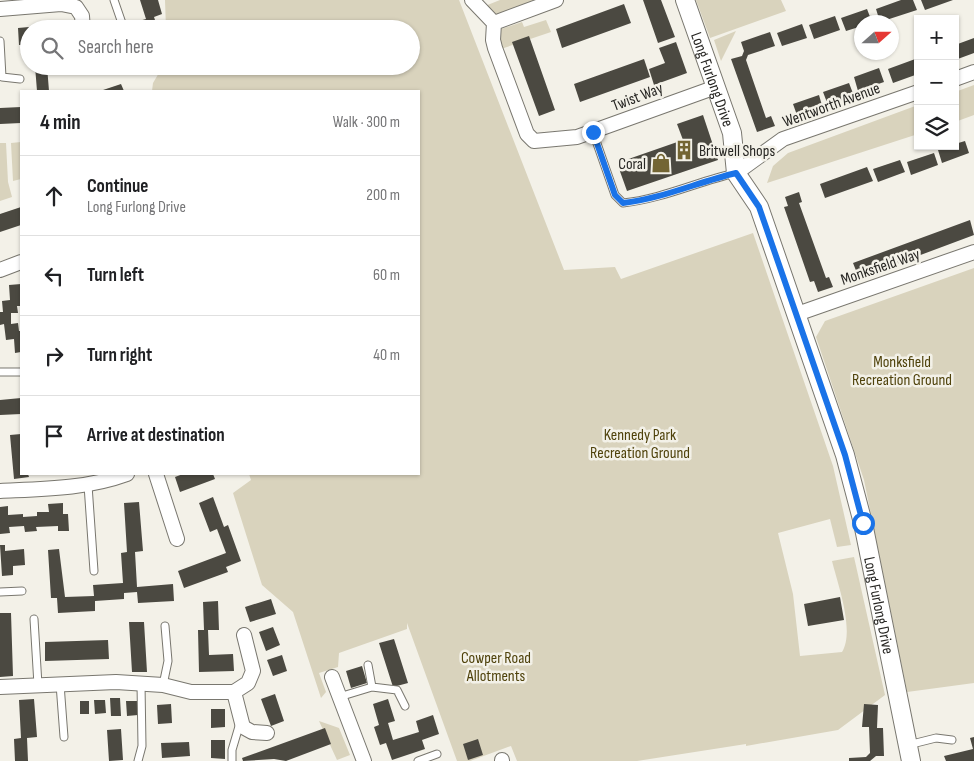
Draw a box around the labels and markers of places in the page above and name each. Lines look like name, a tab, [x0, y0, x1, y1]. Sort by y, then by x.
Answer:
building icon: Britwell Shops	[673, 139, 695, 161]
place label: Britwell Shops	[699, 142, 775, 161]
shop icon: Coral	[650, 152, 672, 174]
place label: Coral	[618, 155, 646, 174]

